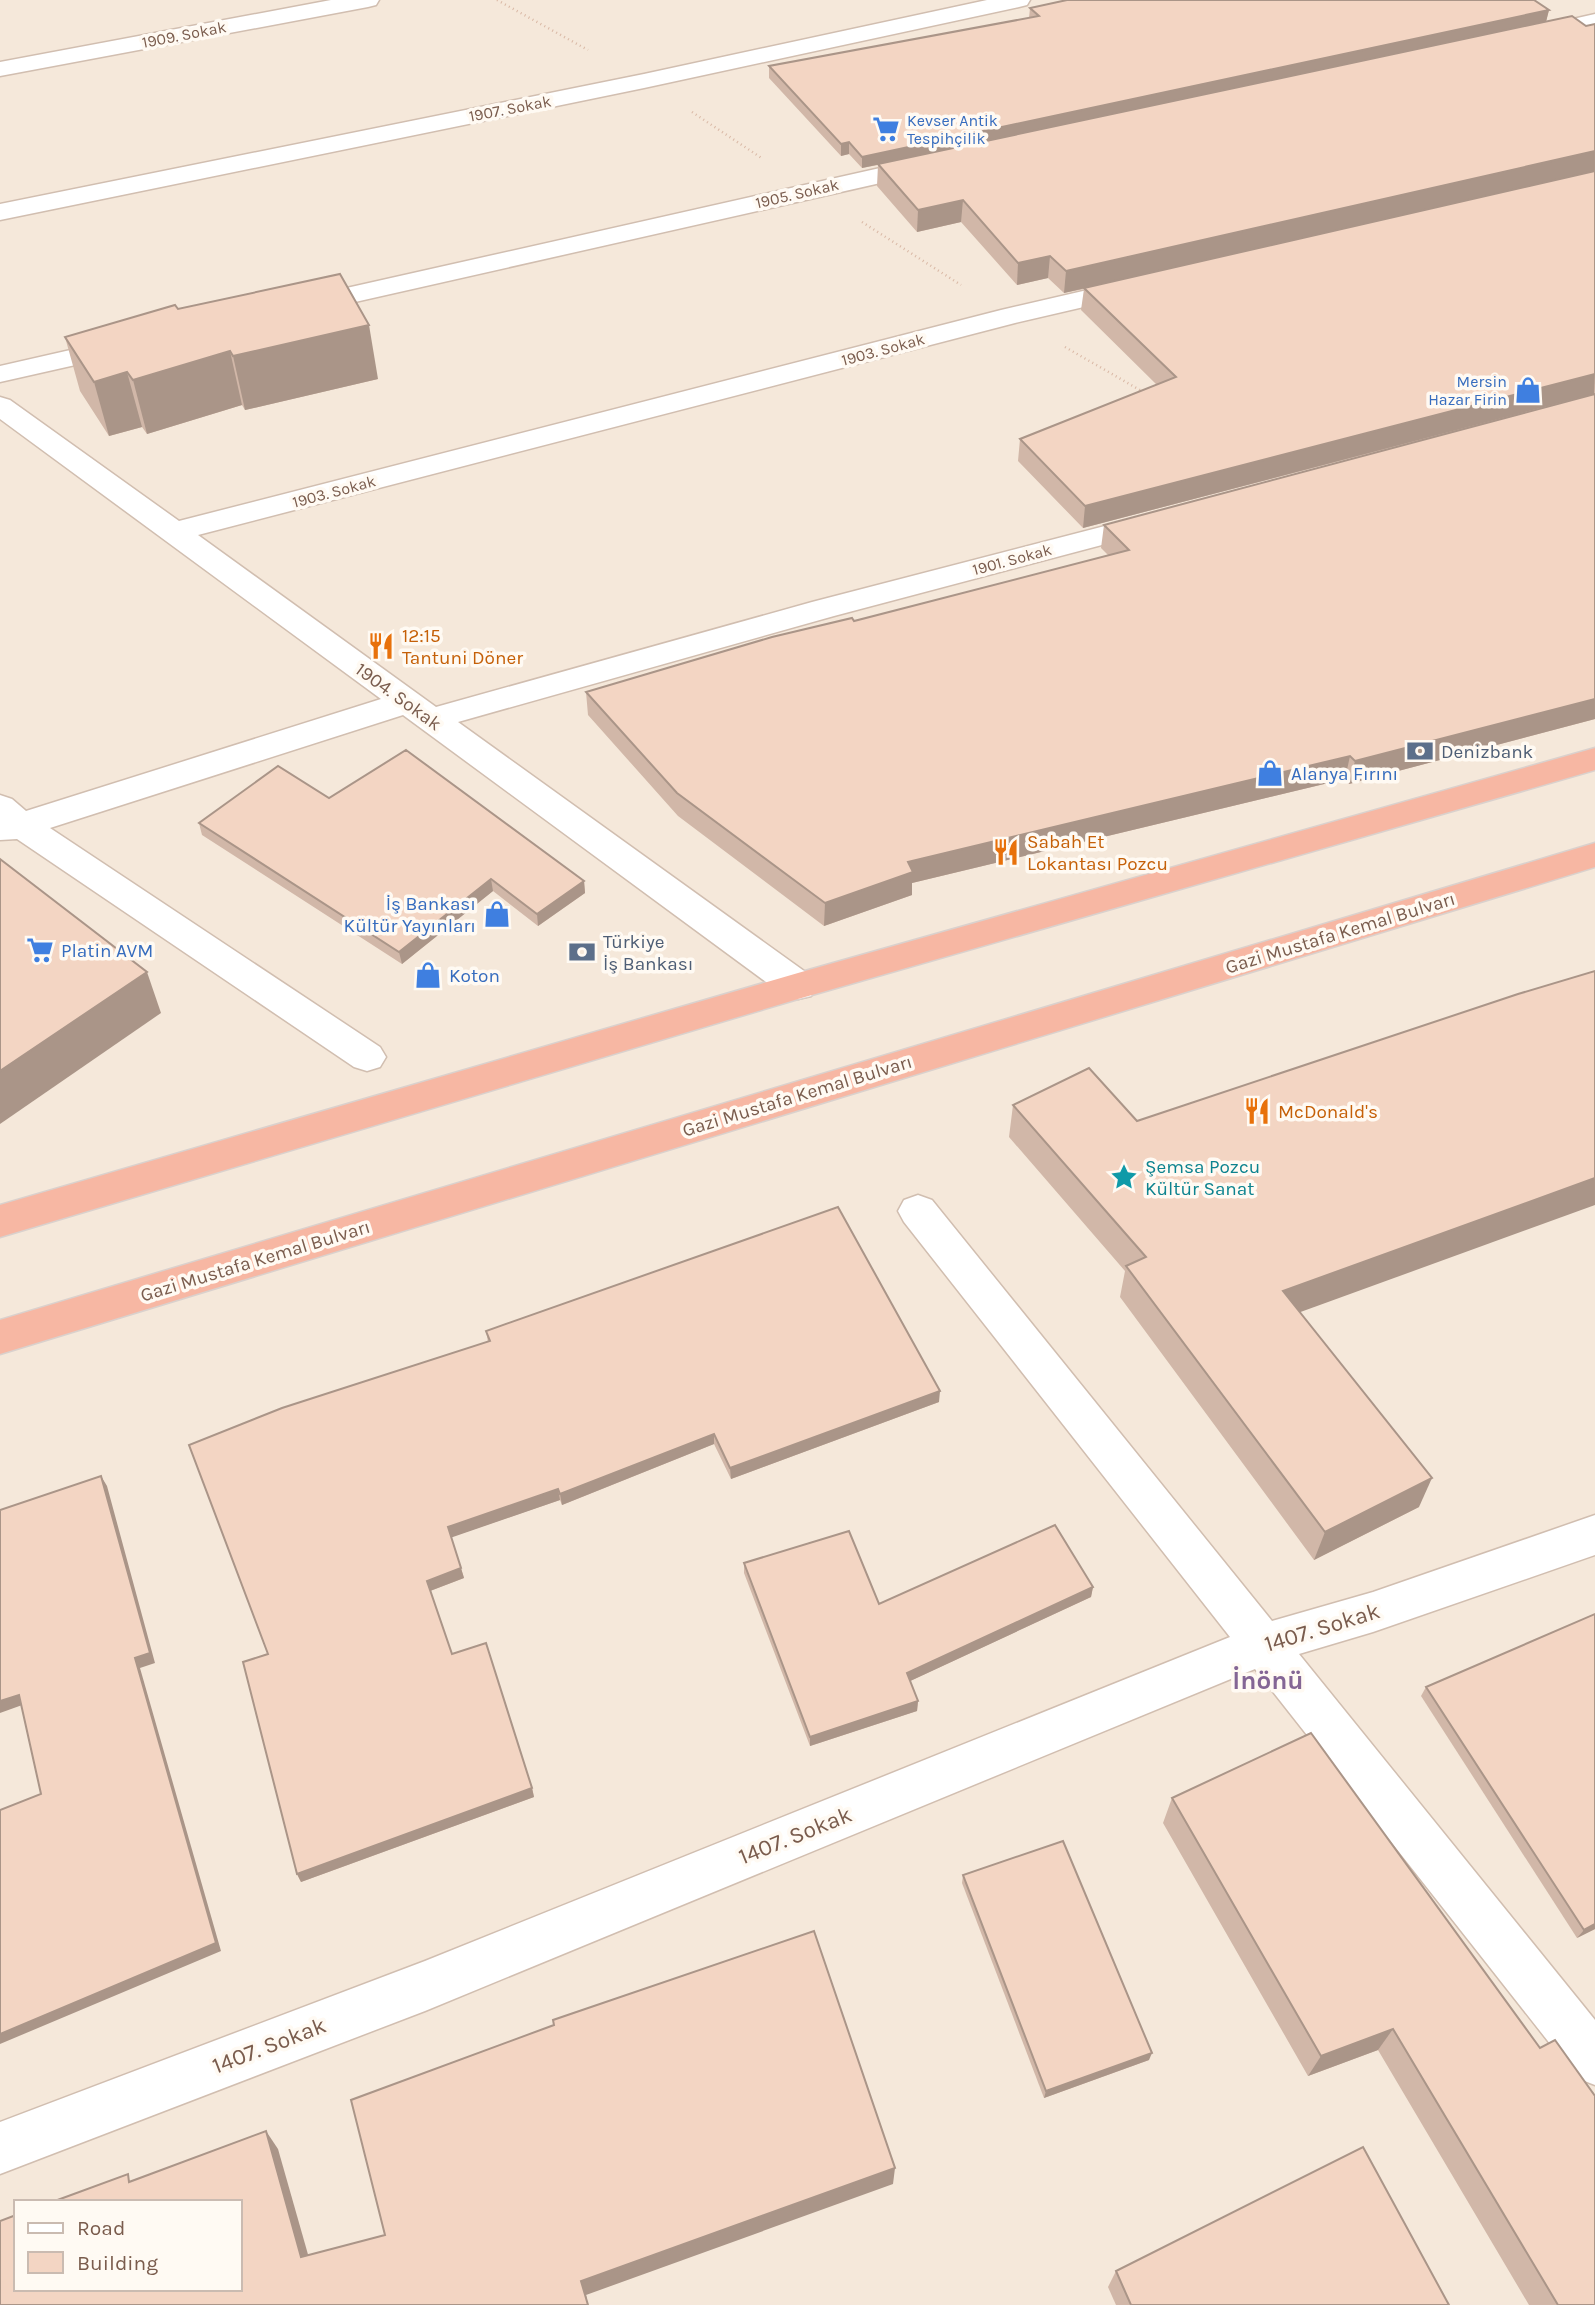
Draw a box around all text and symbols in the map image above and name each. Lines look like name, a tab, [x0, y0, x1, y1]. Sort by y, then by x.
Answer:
street label: 1909. Sokak	[140, 17, 228, 52]
street label: 1907. Sokak	[467, 91, 553, 126]
place label: Kevser Antik Tespihçilik	[907, 111, 998, 148]
supermarket icon: Kevser Antik Tespihçilik	[871, 114, 901, 144]
street label: 1905. Sokak	[754, 175, 841, 212]
street label: 1903. Sokak	[839, 329, 927, 370]
place label: Mersin Hazar Firin	[1428, 372, 1507, 409]
shop icon: Mersin Hazar Firin	[1513, 375, 1543, 405]
street label: 1903. Sokak	[290, 471, 378, 512]
street label: 1901. Sokak	[970, 540, 1054, 579]
place label: 12:15 Tantuni Döner	[402, 625, 523, 669]
restaurant icon: 12:15 Tantuni Döner	[366, 631, 396, 661]
street label: 1904. Sokak	[351, 658, 446, 736]
bank icon: Denizbank	[1405, 736, 1435, 766]
place label: Denizbank	[1441, 741, 1534, 763]
shop icon: Alanya Fırını	[1255, 758, 1285, 788]
place label: Alanya Fırını	[1291, 763, 1398, 785]
place label: Sabah Et Lokantası Pozcu	[1027, 831, 1168, 875]
restaurant icon: Sabah Et Lokantası Pozcu	[991, 837, 1021, 867]
street label: Gazi Mustafa Kemal Bulvarı	[1223, 887, 1458, 978]
place label: İş Bankası Kültür Yayınları	[344, 893, 476, 937]
shop icon: İş Bankası Kültür Yayınları	[482, 899, 512, 929]
place label: Türkiye İş Bankası	[603, 931, 693, 975]
supermarket icon: Platin AVM	[25, 935, 55, 965]
bank icon: Türkiye İş Bankası	[567, 937, 597, 967]
place label: Platin AVM	[61, 940, 153, 962]
shop icon: Koton	[413, 960, 443, 990]
place label: Koton	[449, 965, 500, 987]
street label: Gazi Mustafa Kemal Bulvarı	[680, 1050, 915, 1141]
restaurant icon: McDonald's	[1242, 1096, 1272, 1126]
place label: McDonald's	[1278, 1101, 1378, 1123]
place label: Şemsa Pozcu Kültür Sanat	[1145, 1156, 1260, 1200]
place icon: Şemsa Pozcu Kültür Sanat	[1109, 1162, 1139, 1192]
street label: Gazi Mustafa Kemal Bulvarı	[138, 1215, 373, 1306]
street label: 1407. Sokak	[1261, 1597, 1383, 1658]
district label: İnönü	[1232, 1665, 1304, 1696]
street label: 1407. Sokak	[735, 1801, 856, 1870]
street label: 1407. Sokak	[209, 2011, 330, 2079]
legend	[14, 2200, 242, 2291]
text: Road	[77, 2216, 125, 2240]
text: Building	[77, 2251, 158, 2275]

